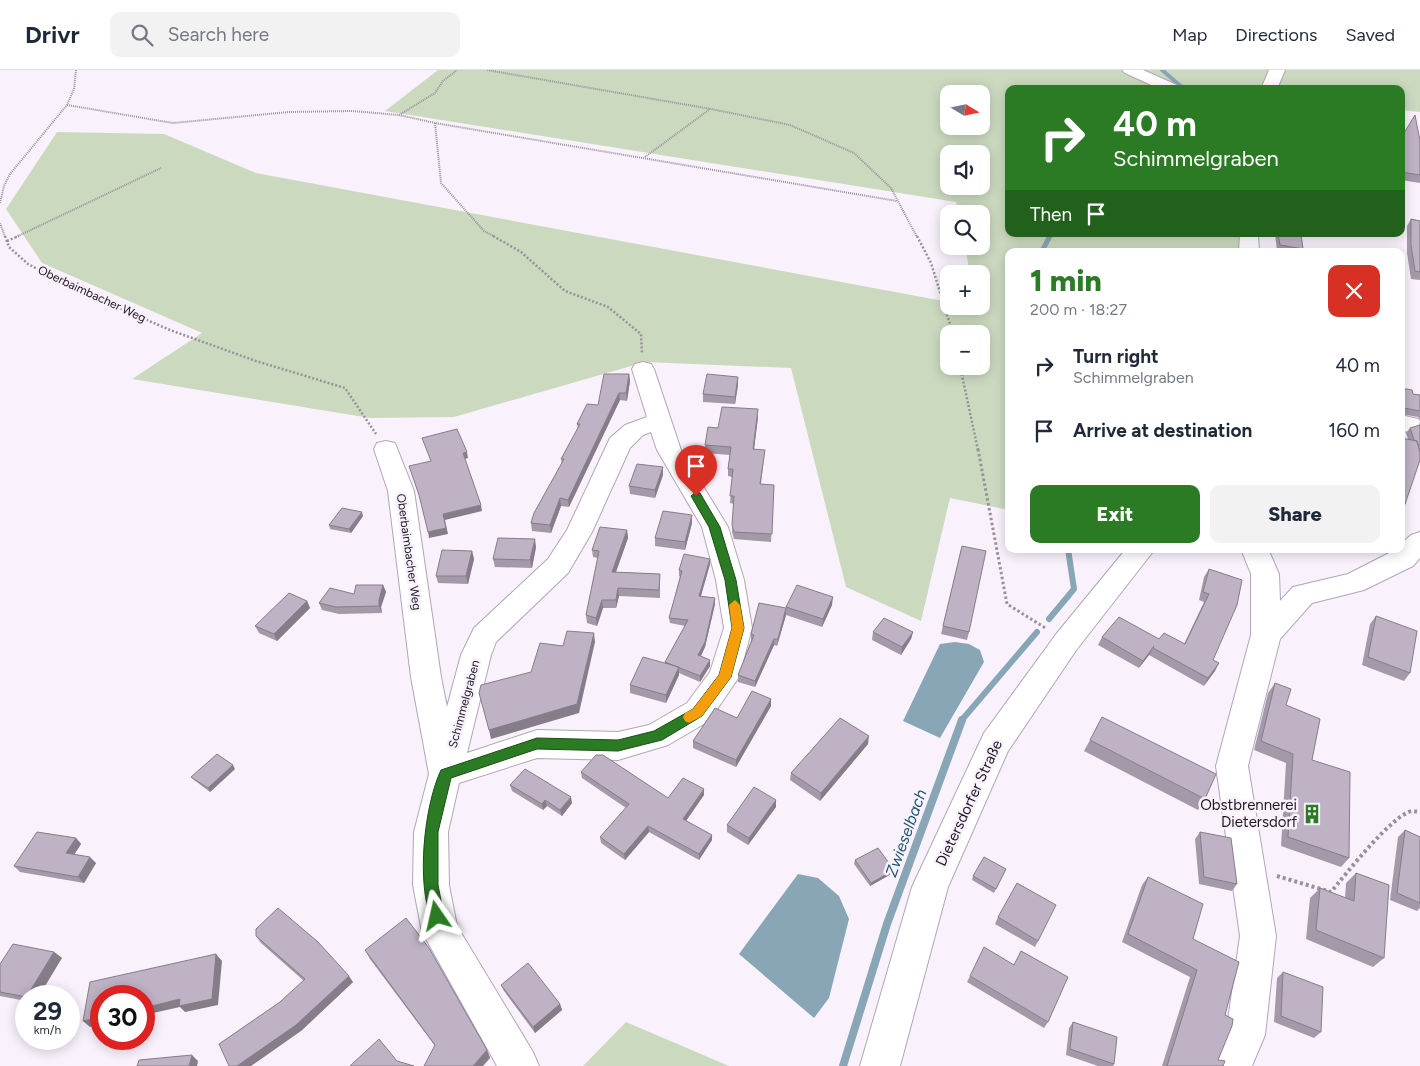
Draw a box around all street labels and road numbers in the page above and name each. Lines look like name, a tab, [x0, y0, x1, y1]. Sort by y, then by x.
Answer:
street label: Oberbaimbacher Weg	[36, 263, 148, 325]
street label: Oberbaimbacher Weg	[394, 493, 424, 611]
street label: Schimmelgraben	[446, 658, 483, 750]
street label: Dietersdorfer Straße	[932, 737, 1006, 869]

